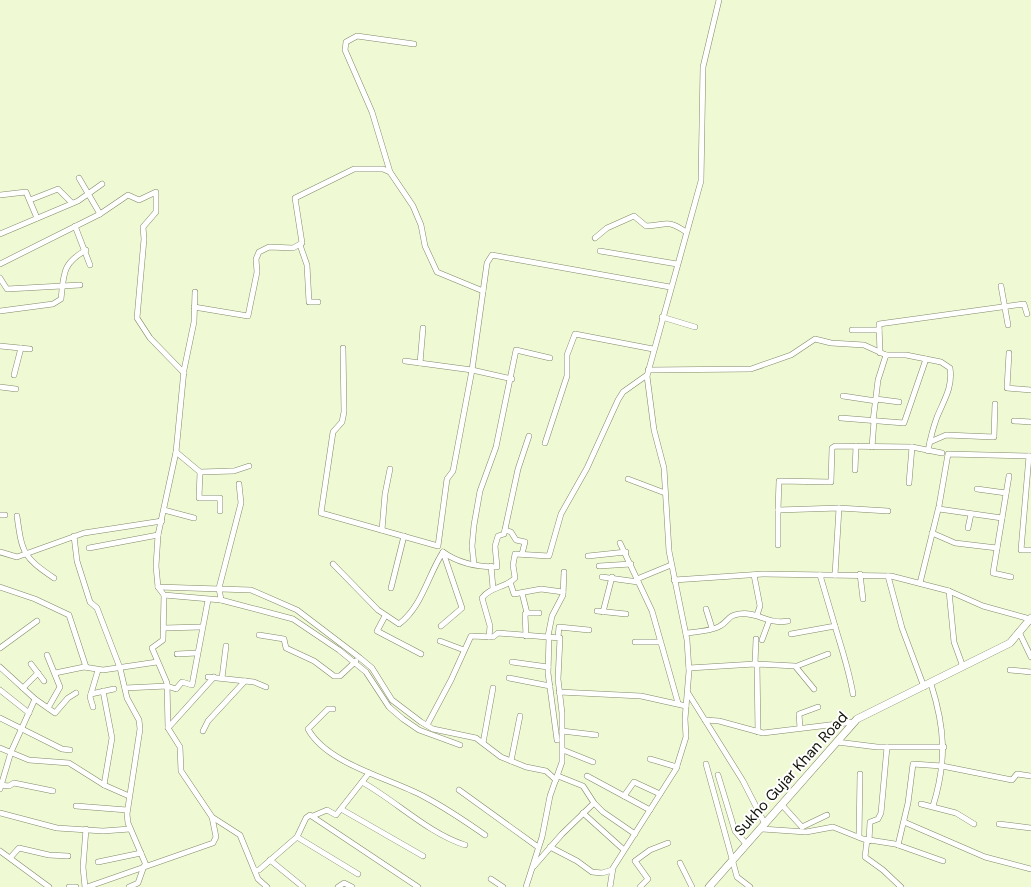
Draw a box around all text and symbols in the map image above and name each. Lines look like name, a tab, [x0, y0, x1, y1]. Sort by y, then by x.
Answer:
street label: Sukho Gujar Khan Road	[730, 708, 852, 840]

